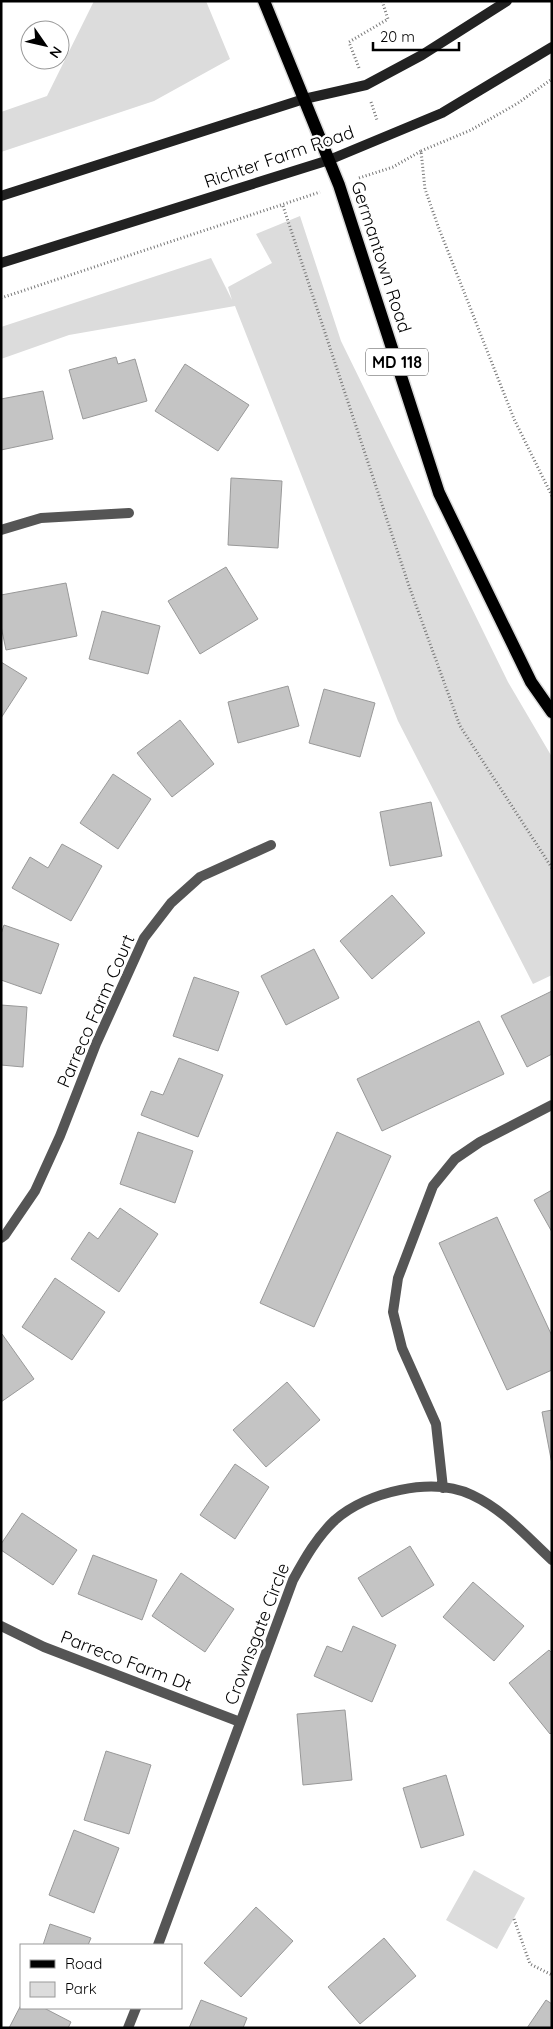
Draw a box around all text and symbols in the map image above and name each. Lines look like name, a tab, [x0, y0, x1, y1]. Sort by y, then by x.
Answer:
north arrow	[20, 20, 70, 70]
scale bar	[373, 20, 459, 52]
text: 20 m	[380, 27, 415, 46]
text: N	[45, 43, 66, 62]
street label: Richter Farm Road	[201, 120, 357, 193]
street label: Germantown Road	[346, 178, 417, 335]
road number: MD 118	[366, 348, 428, 376]
street label: Parreco Farm Court	[51, 931, 140, 1091]
street label: Crownsgate Circle	[219, 1560, 294, 1708]
street label: Parreco Farm Dt	[57, 1625, 195, 1696]
legend	[20, 1944, 182, 2009]
text: Road	[65, 1954, 102, 1973]
text: Park	[65, 1979, 97, 1998]

